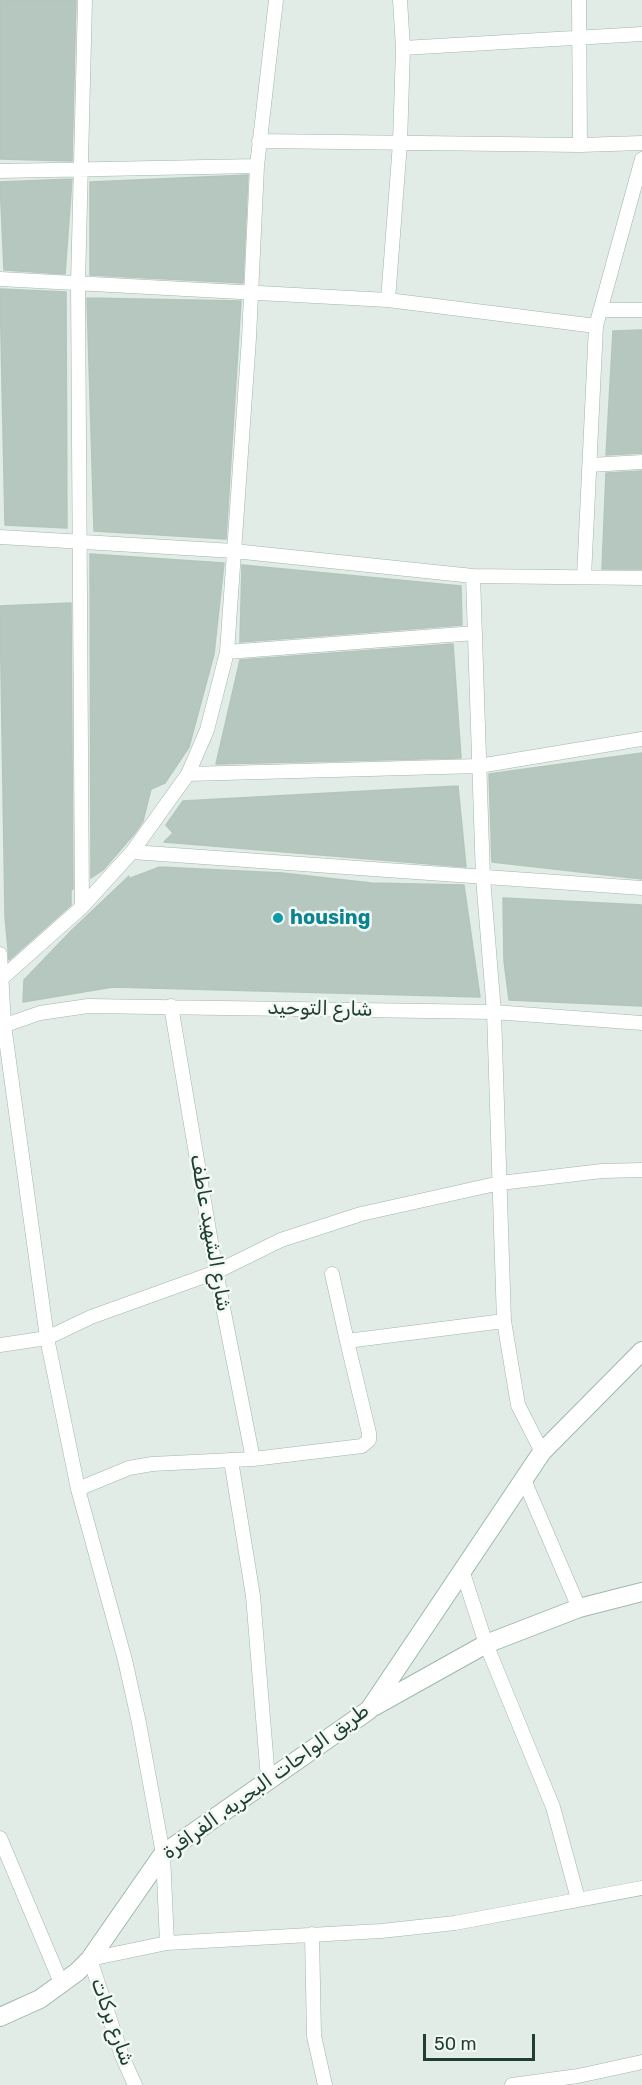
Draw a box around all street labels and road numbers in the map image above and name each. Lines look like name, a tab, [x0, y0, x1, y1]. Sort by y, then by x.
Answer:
street label: شارع التوحيد	[267, 996, 373, 1022]
street label: شارع الشهيد عاطف	[184, 1153, 236, 1313]
street label: طريق الواحات البحريه, الفرافرة	[158, 1699, 374, 1865]
street label: شارع بركات	[85, 1975, 139, 2069]

